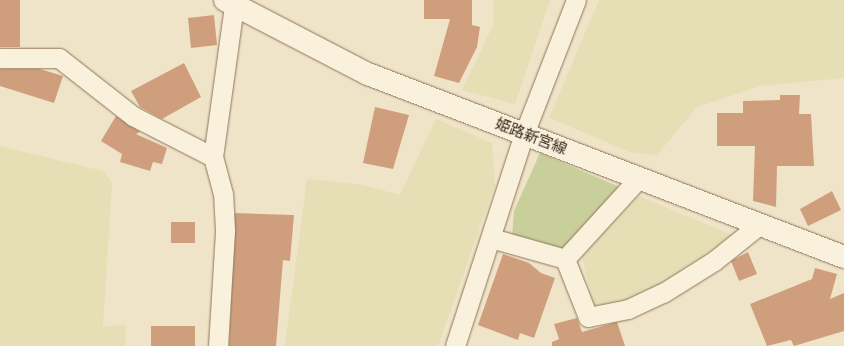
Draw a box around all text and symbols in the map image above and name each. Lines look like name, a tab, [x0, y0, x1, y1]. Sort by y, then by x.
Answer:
street label: 姫路新宮線	[493, 115, 569, 159]

